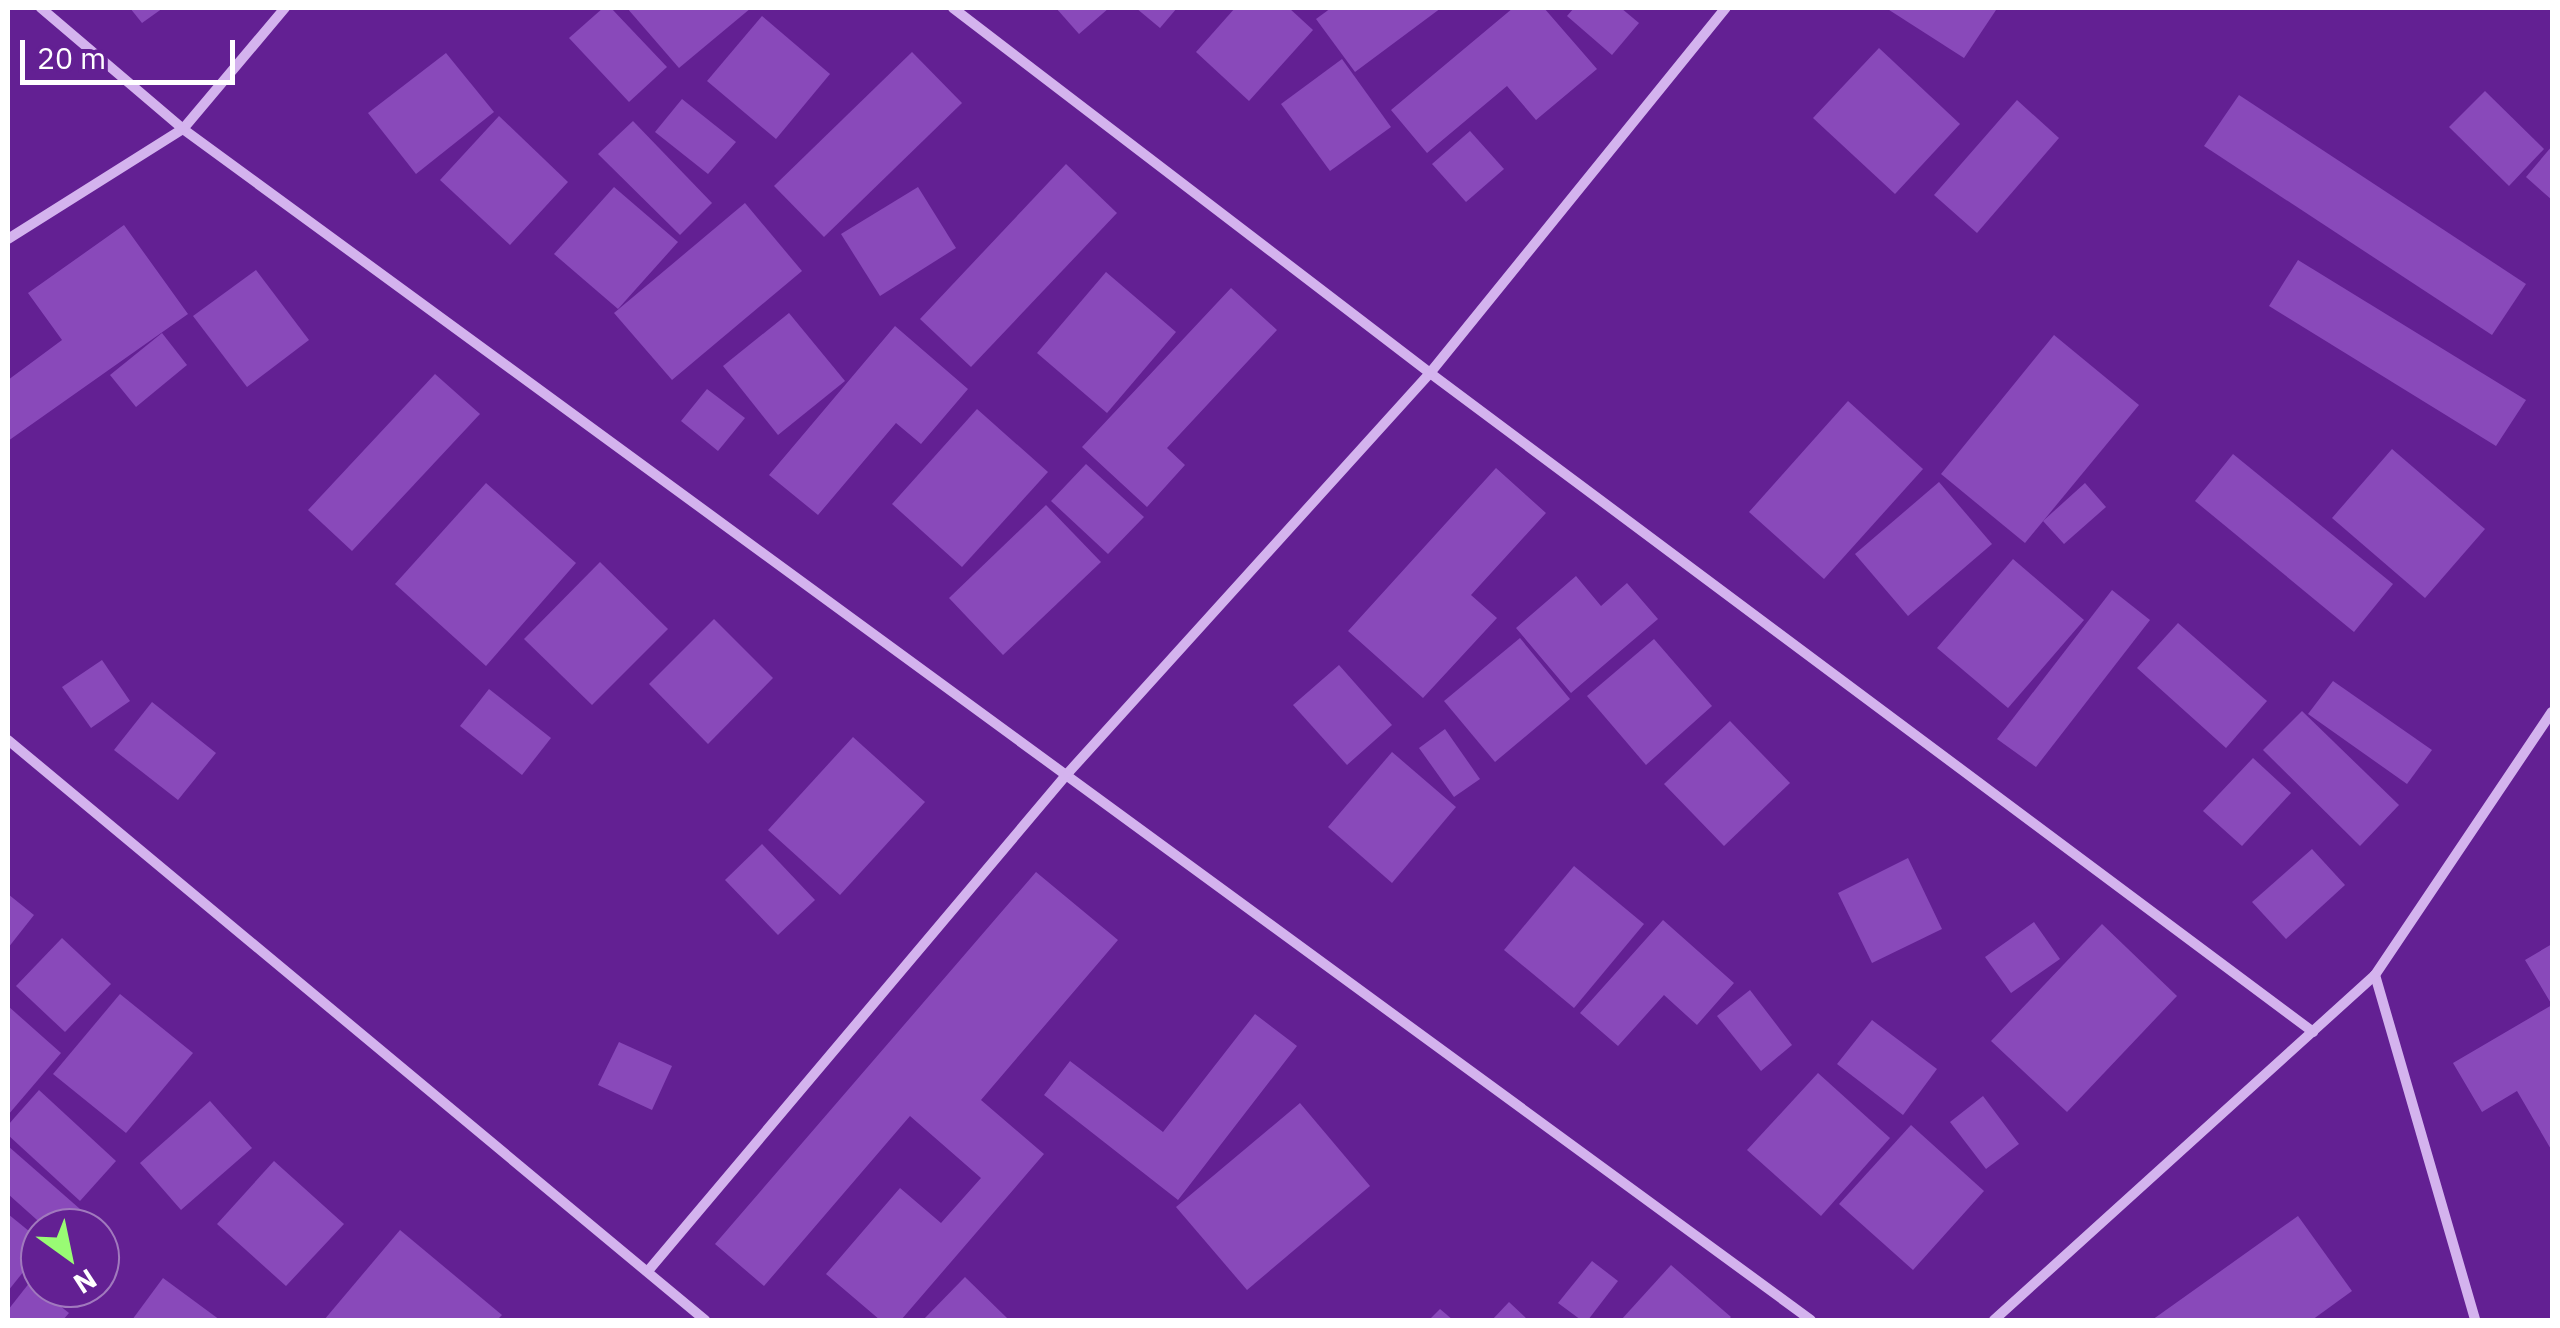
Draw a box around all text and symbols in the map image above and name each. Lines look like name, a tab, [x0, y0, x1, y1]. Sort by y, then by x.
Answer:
scale bar	[25, 20, 240, 82]
text: 20 m	[37, 38, 106, 77]
north arrow	[20, 1208, 120, 1308]
text: N	[67, 1261, 104, 1303]

